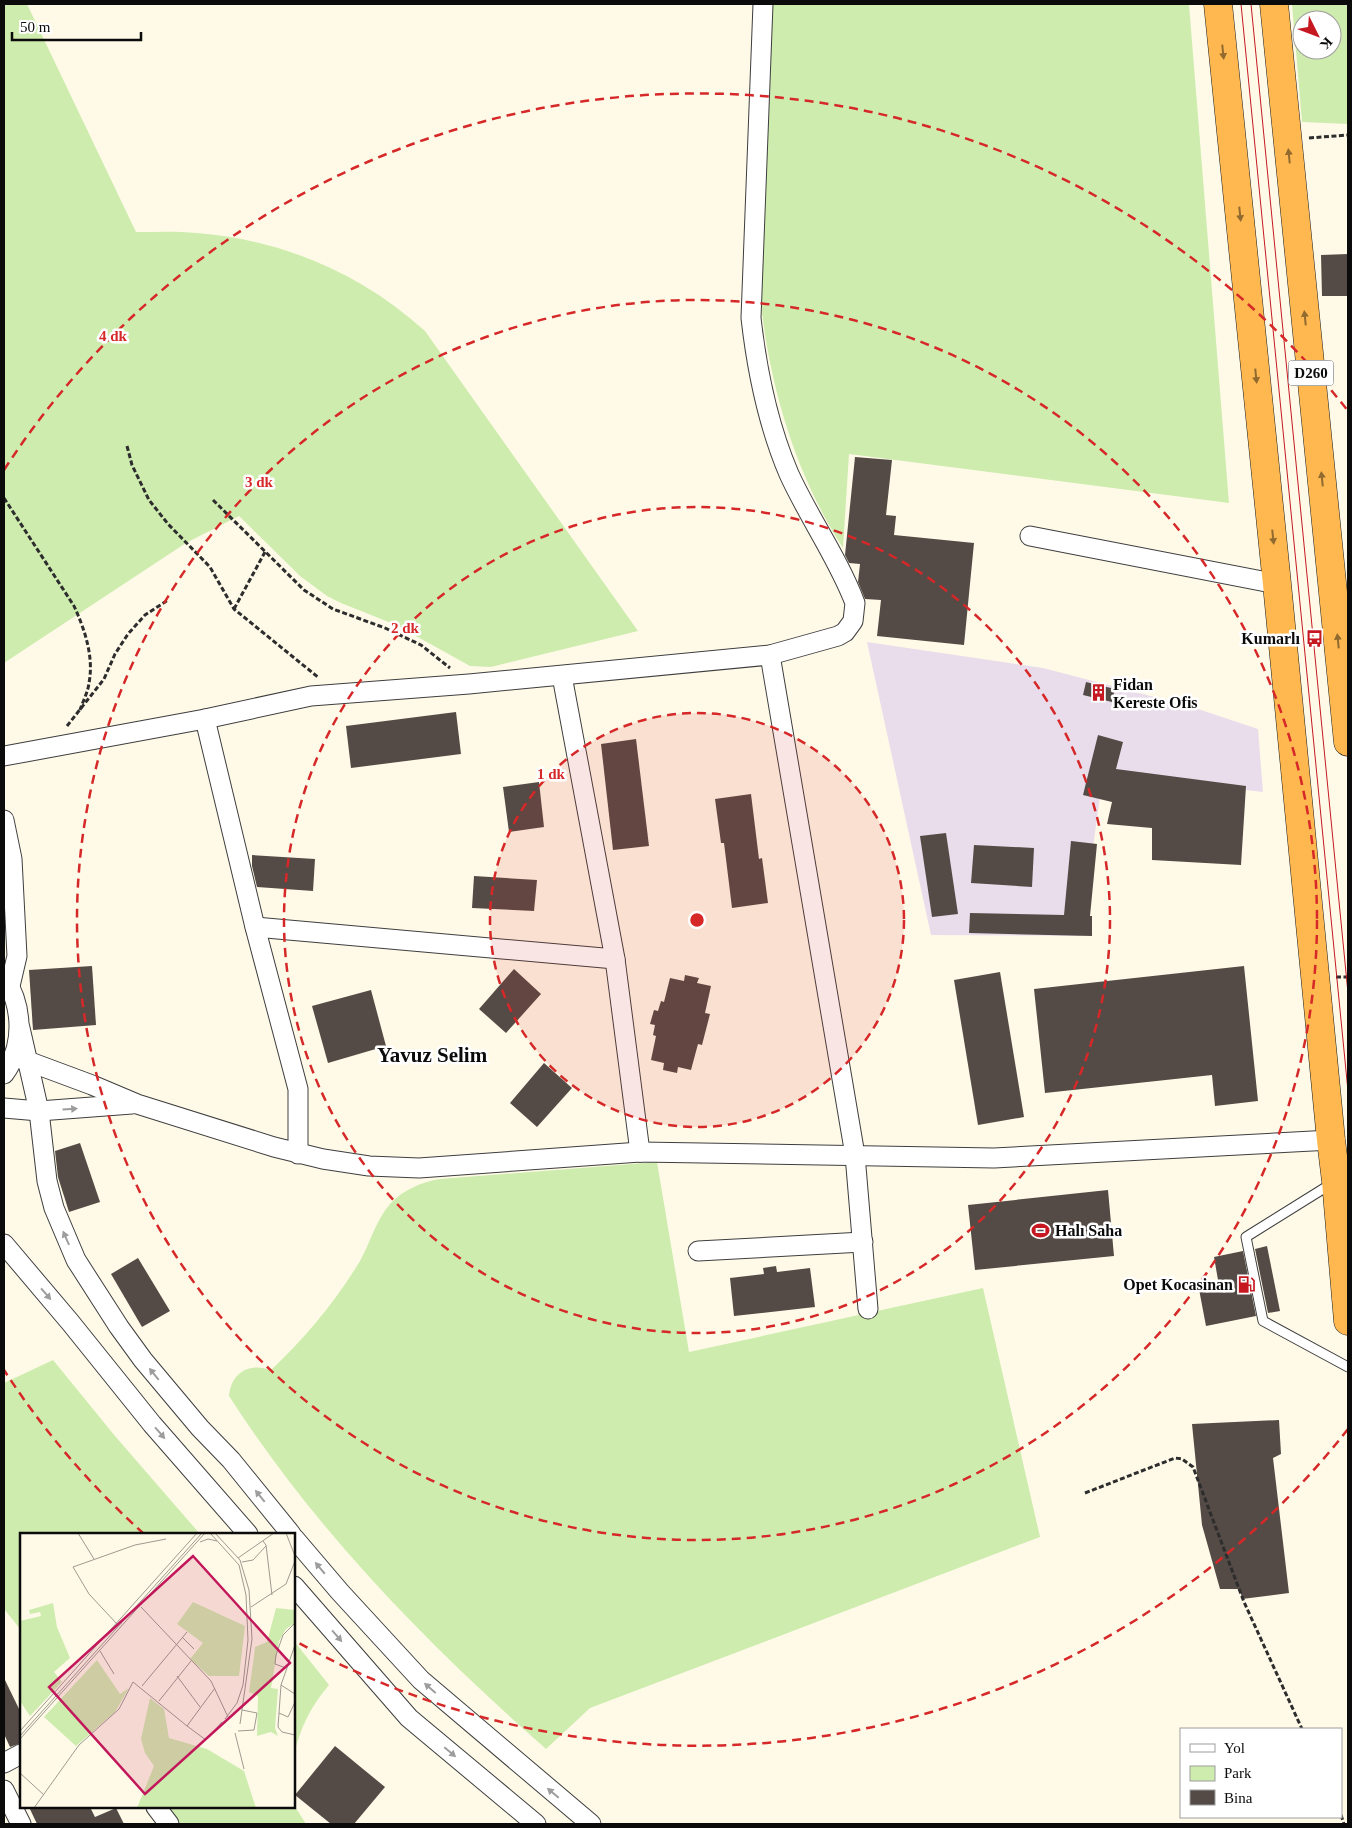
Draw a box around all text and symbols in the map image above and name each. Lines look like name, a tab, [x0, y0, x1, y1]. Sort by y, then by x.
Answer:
scale bar	[12, 10, 141, 42]
north arrow	[1292, 10, 1342, 60]
text: 50 m	[20, 19, 51, 35]
text: K	[1317, 34, 1336, 53]
one-way arrow	[1219, 45, 1227, 61]
one-way arrow	[1285, 148, 1293, 164]
one-way arrow	[1236, 206, 1244, 222]
one-way arrow	[1301, 309, 1309, 325]
text: 4 dk	[99, 328, 128, 344]
road number: D260	[1288, 360, 1334, 386]
one-way arrow	[1252, 368, 1260, 384]
one-way arrow	[1318, 471, 1326, 487]
text: 3 dk	[245, 474, 274, 490]
one-way arrow	[1269, 530, 1277, 546]
text: 2 dk	[391, 620, 420, 636]
bus stop icon: Kumarlı	[1304, 628, 1324, 648]
place label: Kumarlı	[1241, 630, 1301, 647]
one-way arrow	[1334, 633, 1342, 649]
place label: Fidan Kereste Ofis	[1113, 676, 1198, 711]
building icon: Fidan Kereste Ofis	[1089, 683, 1109, 703]
text: 1 dk	[537, 766, 566, 782]
centre of rings	[688, 911, 706, 929]
district label: Yavuz Selim	[377, 1043, 488, 1067]
one-way arrow	[62, 1104, 78, 1112]
sports icon: Halı Saha	[1031, 1220, 1051, 1240]
place label: Halı Saha	[1055, 1222, 1122, 1239]
one-way arrow	[61, 1231, 69, 1245]
fuel station icon: Opet Kocasinan	[1237, 1274, 1257, 1294]
place label: Opet Kocasinan	[1123, 1276, 1233, 1294]
one-way arrow	[41, 1288, 52, 1301]
one-way arrow	[149, 1367, 159, 1380]
one-way arrow	[155, 1427, 166, 1440]
one-way arrow	[255, 1490, 266, 1503]
inset map	[20, 1533, 295, 1808]
one-way arrow	[314, 1562, 325, 1575]
one-way arrow	[332, 1629, 343, 1642]
one-way arrow	[423, 1682, 436, 1693]
legend	[1180, 1728, 1342, 1818]
text: Yol	[1224, 1740, 1245, 1756]
one-way arrow	[444, 1747, 457, 1758]
text: Park	[1224, 1765, 1252, 1781]
one-way arrow	[548, 1787, 560, 1799]
text: Bina	[1224, 1790, 1253, 1806]

